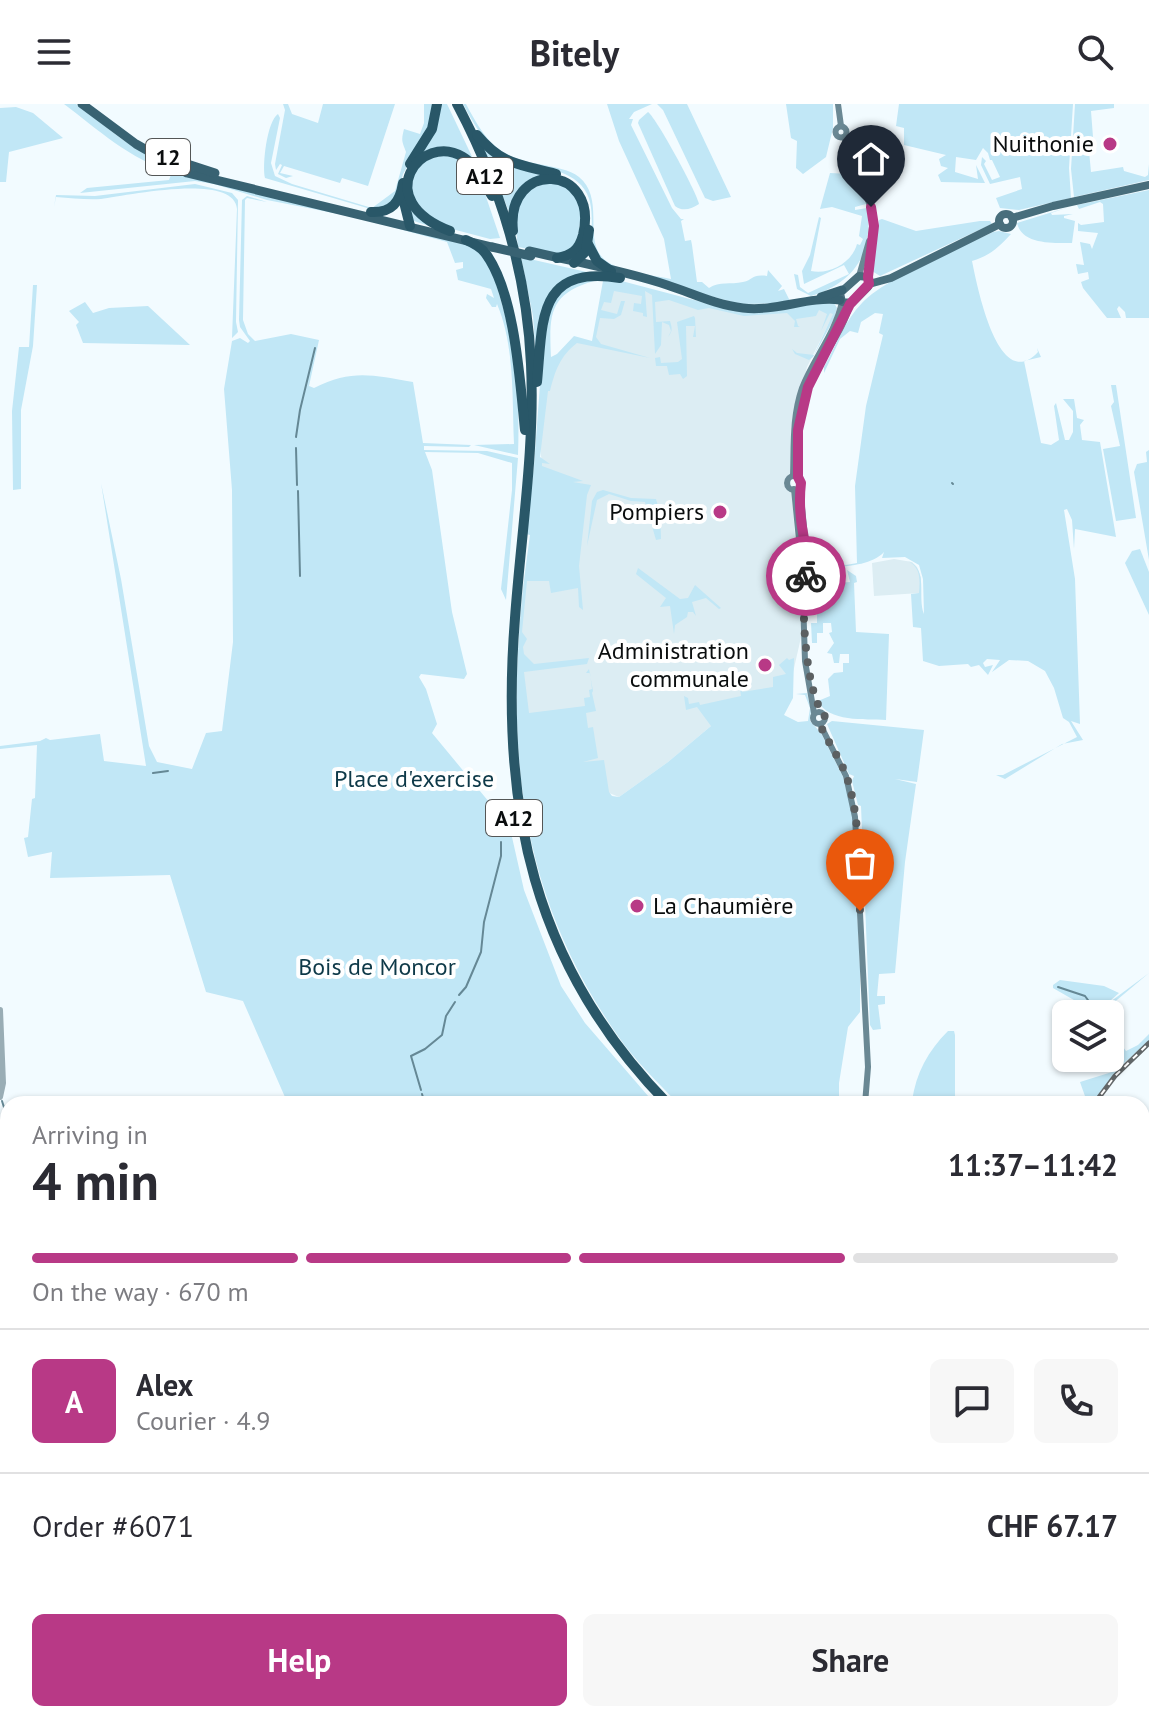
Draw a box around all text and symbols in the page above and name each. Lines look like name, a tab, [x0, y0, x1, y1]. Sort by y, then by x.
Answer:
text: Bitely	[530, 29, 619, 76]
icon: menu	[32, 30, 76, 74]
icon: search	[1073, 30, 1117, 74]
pin	[837, 125, 905, 207]
place label: Nuithonie	[993, 128, 1094, 159]
marker: Nuithonie	[1101, 135, 1119, 153]
icon: home	[849, 137, 893, 181]
road number: 12	[146, 139, 190, 175]
road number: A12	[457, 158, 513, 194]
place label: Pompiers	[609, 496, 704, 527]
marker: Pompiers	[711, 503, 729, 521]
courier	[766, 536, 846, 616]
icon: bike	[784, 554, 828, 598]
place label: Administration communale	[598, 635, 749, 694]
marker: Administration communale	[756, 656, 774, 674]
park label: Place d'exercise	[334, 763, 494, 794]
road number: A12	[486, 800, 542, 836]
pin	[826, 829, 894, 911]
icon: bag	[838, 841, 882, 885]
place label: La Chaumière	[653, 890, 793, 921]
marker: La Chaumière	[628, 897, 646, 915]
park label: Bois de Moncor	[298, 951, 456, 982]
map controls	[1052, 1000, 1124, 1072]
button: layers	[1052, 1000, 1124, 1072]
text: Arriving in	[32, 1118, 148, 1151]
text: 11:37–11:42	[948, 1145, 1118, 1184]
text: 4 min	[32, 1147, 159, 1214]
text: On the way · 670 m	[32, 1275, 249, 1308]
button: chat	[930, 1359, 1014, 1443]
button: phone	[1034, 1359, 1118, 1443]
text: Alex	[136, 1365, 193, 1404]
text: A	[65, 1382, 83, 1421]
text: Courier · 4.9	[136, 1404, 270, 1437]
text: Order #6071	[32, 1506, 194, 1545]
text: CHF 67.17	[987, 1506, 1118, 1545]
button: Help	[32, 1614, 567, 1706]
button: Share	[583, 1614, 1118, 1706]

